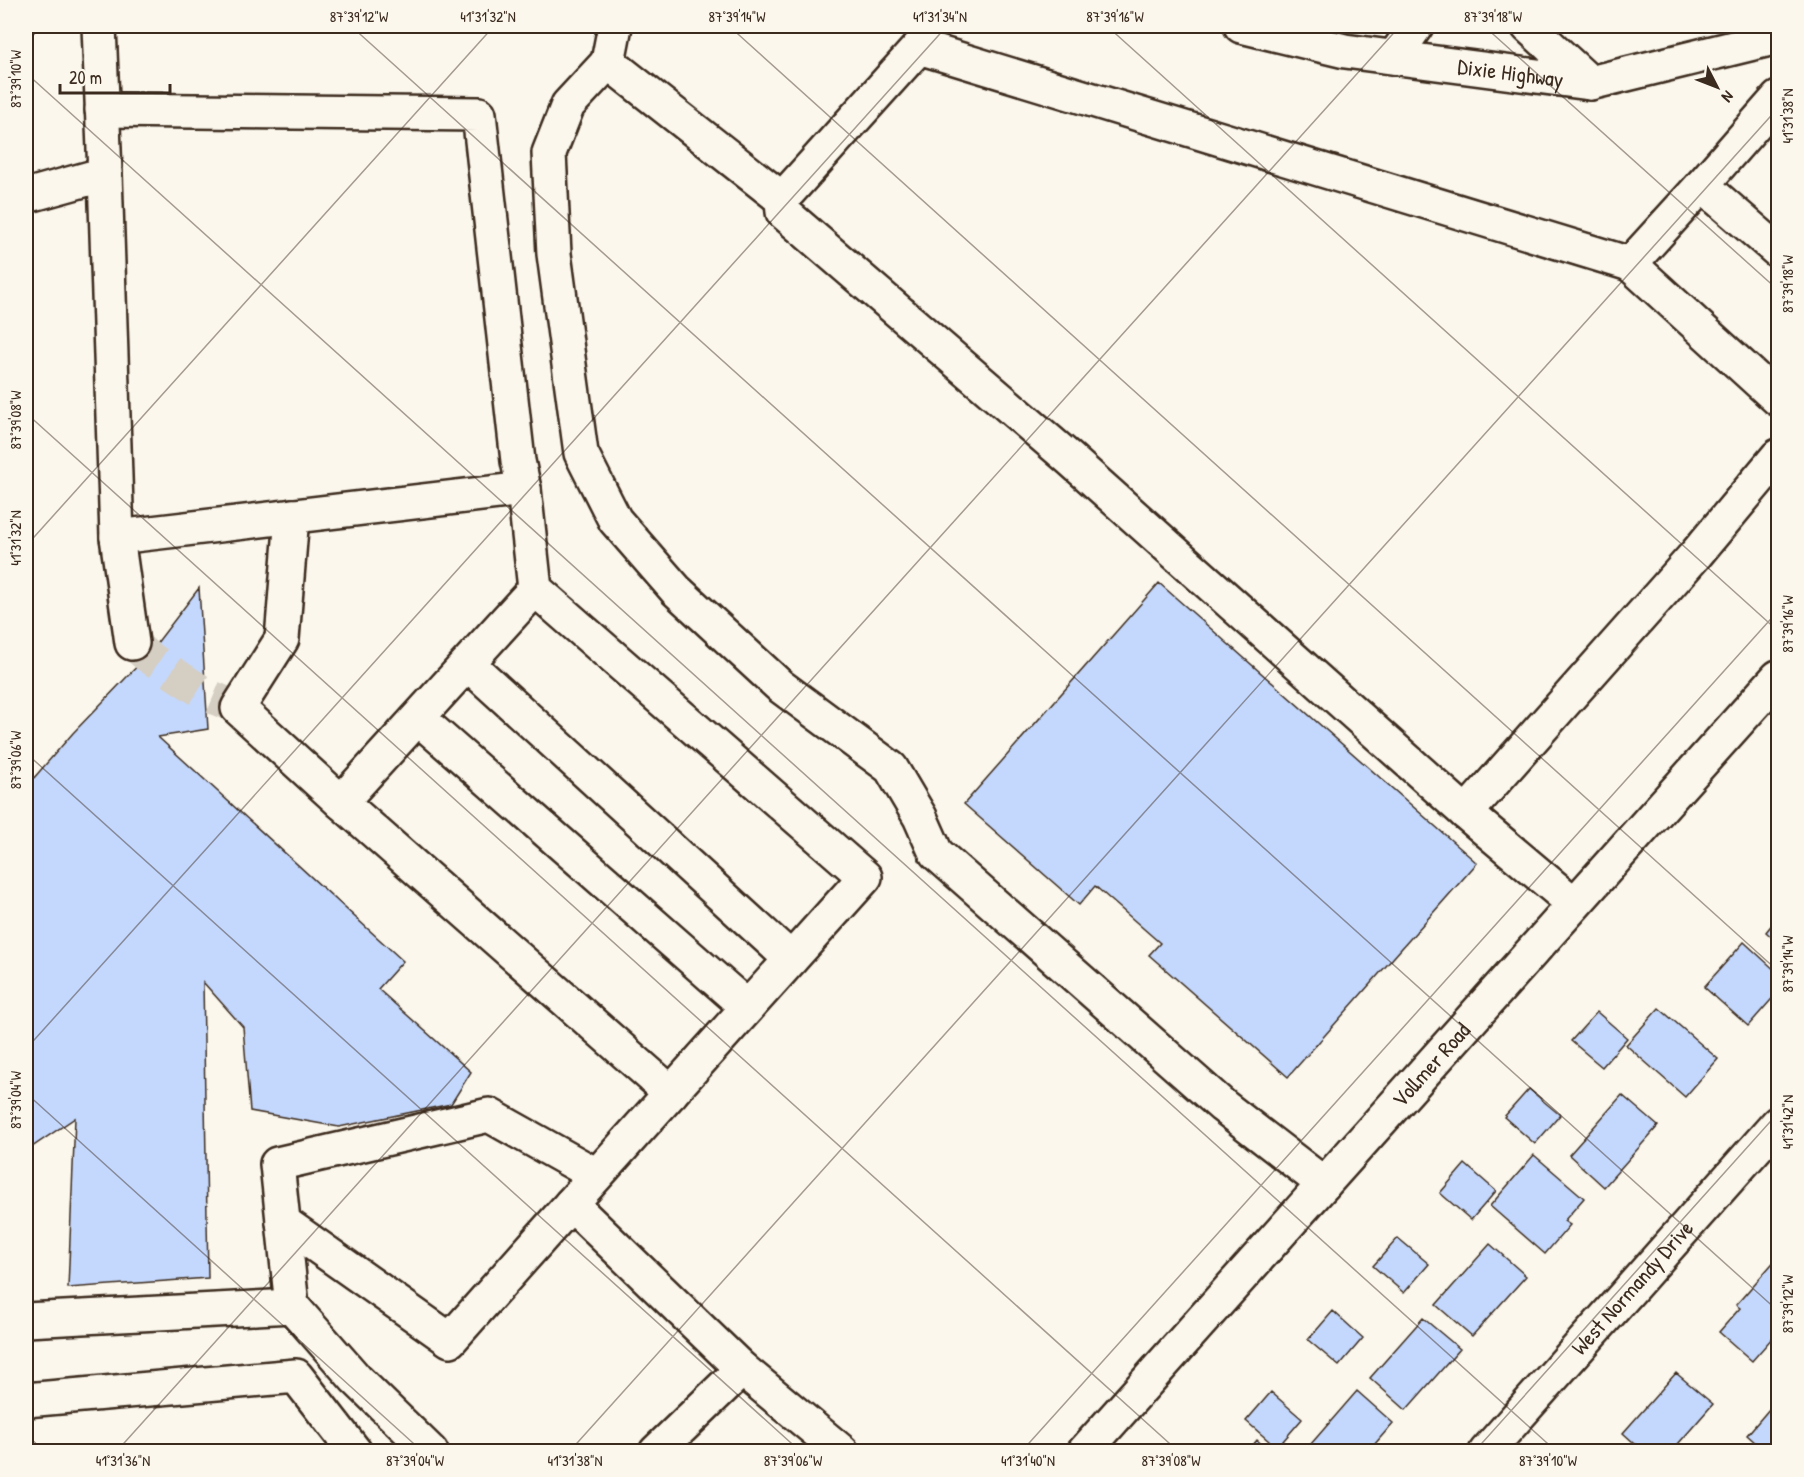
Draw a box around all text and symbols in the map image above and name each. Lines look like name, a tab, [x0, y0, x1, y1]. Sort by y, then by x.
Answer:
text: 87°39'12"W	[330, 6, 389, 27]
text: 41°31'32"N	[460, 6, 516, 27]
text: 87°39'14"W	[709, 6, 766, 27]
text: 41°31'34"N	[913, 6, 967, 27]
text: 87°39'16"W	[1086, 6, 1144, 27]
text: 87°39'18"W	[1464, 6, 1523, 27]
text: 87°39'10"W	[5, 49, 26, 108]
street label: Dixie Highway	[1456, 51, 1565, 94]
scale bar	[60, 57, 170, 95]
north arrow	[1687, 57, 1747, 117]
text: 20 m	[69, 65, 102, 90]
text: N	[1717, 87, 1739, 108]
text: 41°31'38"N	[1777, 89, 1798, 143]
text: 87°39'18"W	[1777, 254, 1798, 313]
text: 87°39'08"W	[5, 390, 26, 450]
text: 41°31'32"N	[5, 510, 26, 566]
text: 87°39'16"W	[1777, 595, 1798, 653]
text: 87°39'06"W	[5, 730, 26, 789]
text: 87°39'14"W	[1777, 935, 1798, 992]
street label: Vollmer Road	[1385, 1016, 1477, 1113]
text: 87°39'04"W	[5, 1070, 26, 1129]
text: 41°31'42"N	[1777, 1095, 1798, 1149]
street label: West Normandy Drive	[1564, 1214, 1700, 1361]
text: 87°39'12"W	[1777, 1274, 1798, 1333]
text: 41°31'36"N	[96, 1450, 150, 1471]
text: 87°39'04"W	[386, 1450, 445, 1471]
text: 41°31'38"N	[548, 1450, 602, 1471]
text: 87°39'06"W	[764, 1450, 823, 1471]
text: 41°31'40"N	[1001, 1450, 1055, 1471]
text: 87°39'08"W	[1141, 1450, 1201, 1471]
text: 87°39'10"W	[1519, 1450, 1578, 1471]

